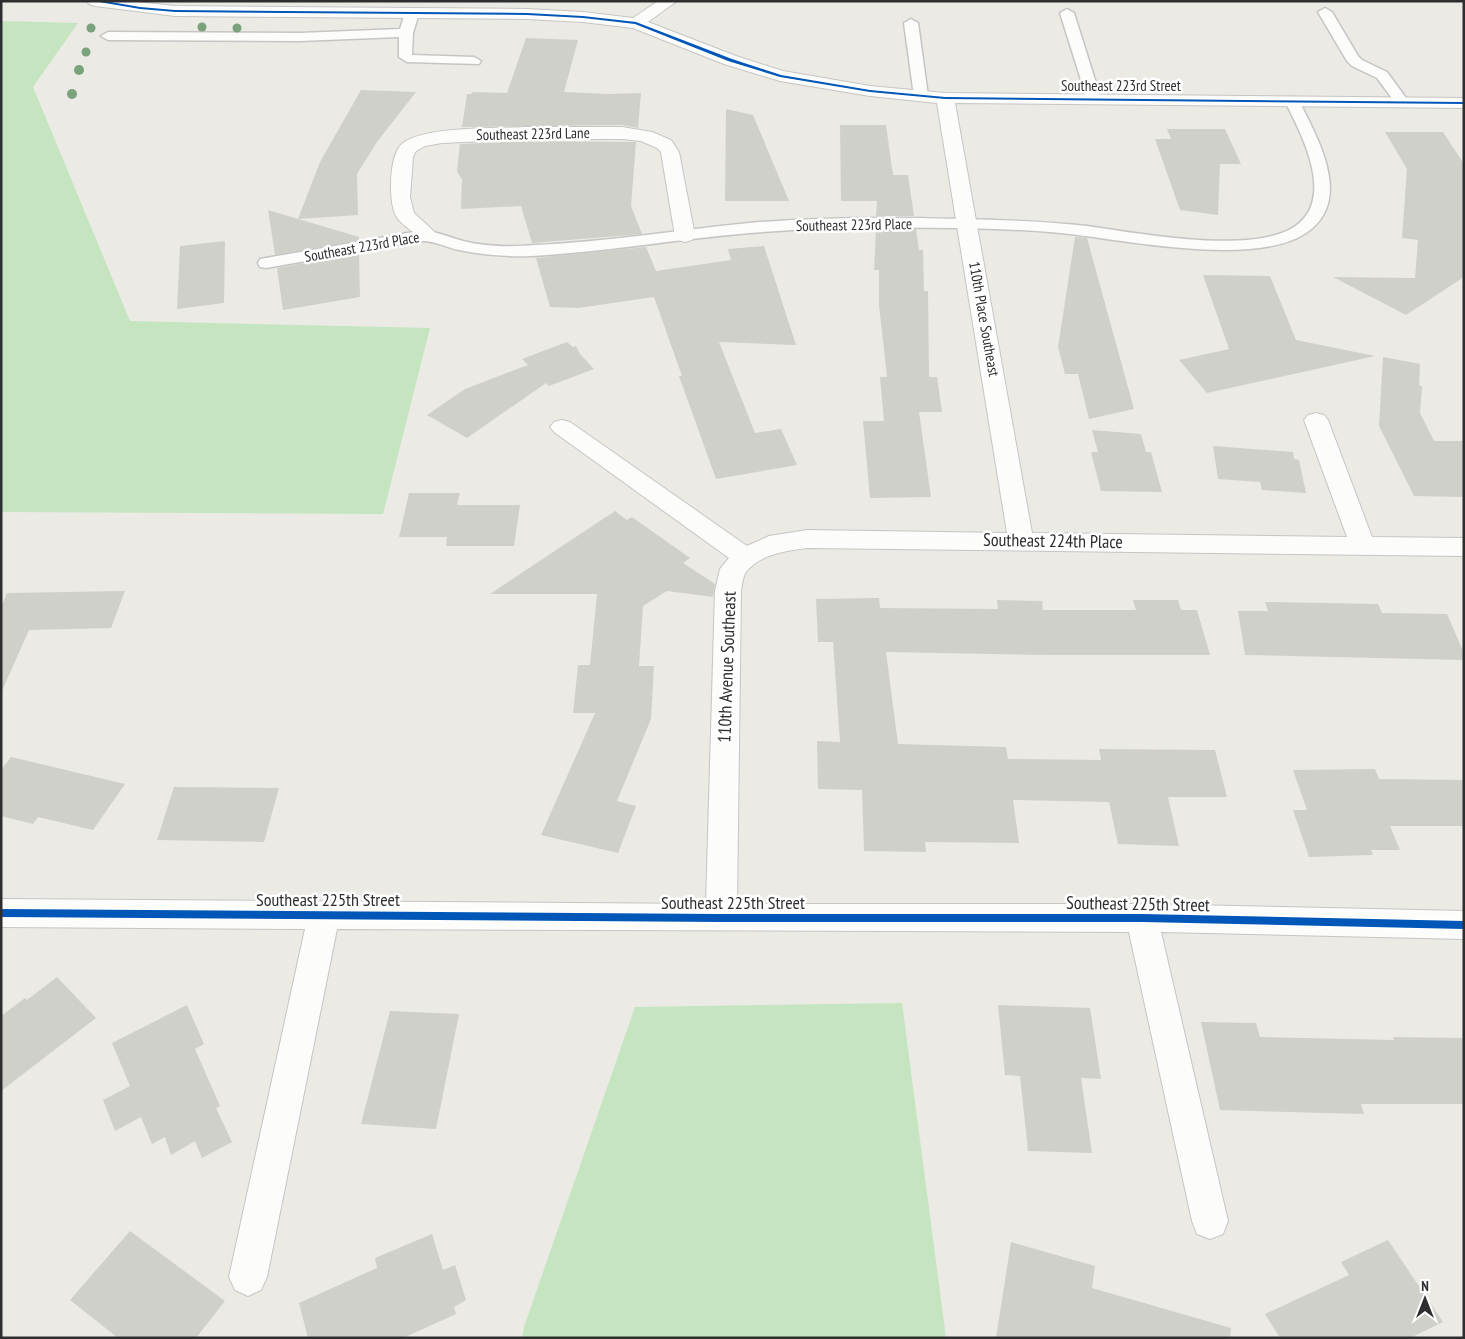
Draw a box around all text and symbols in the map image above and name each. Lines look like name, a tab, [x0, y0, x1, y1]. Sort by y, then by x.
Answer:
street label: Southeast 223rd Street	[1061, 76, 1181, 95]
street label: Southeast 223rd Lane	[476, 123, 590, 144]
street label: Southeast 223rd Place	[796, 214, 912, 235]
street label: Southeast 223rd Place	[303, 227, 421, 266]
street label: 110th Place Southeast	[965, 260, 1004, 378]
street label: Southeast 224th Place	[983, 528, 1123, 553]
street label: 110th Avenue Southeast	[712, 591, 741, 743]
street label: Southeast 225th Street	[256, 888, 400, 911]
street label: Southeast 225th Street	[661, 891, 805, 914]
street label: Southeast 225th Street	[1066, 891, 1210, 916]
north arrow	[1400, 1274, 1450, 1324]
text: N	[1421, 1277, 1429, 1295]

